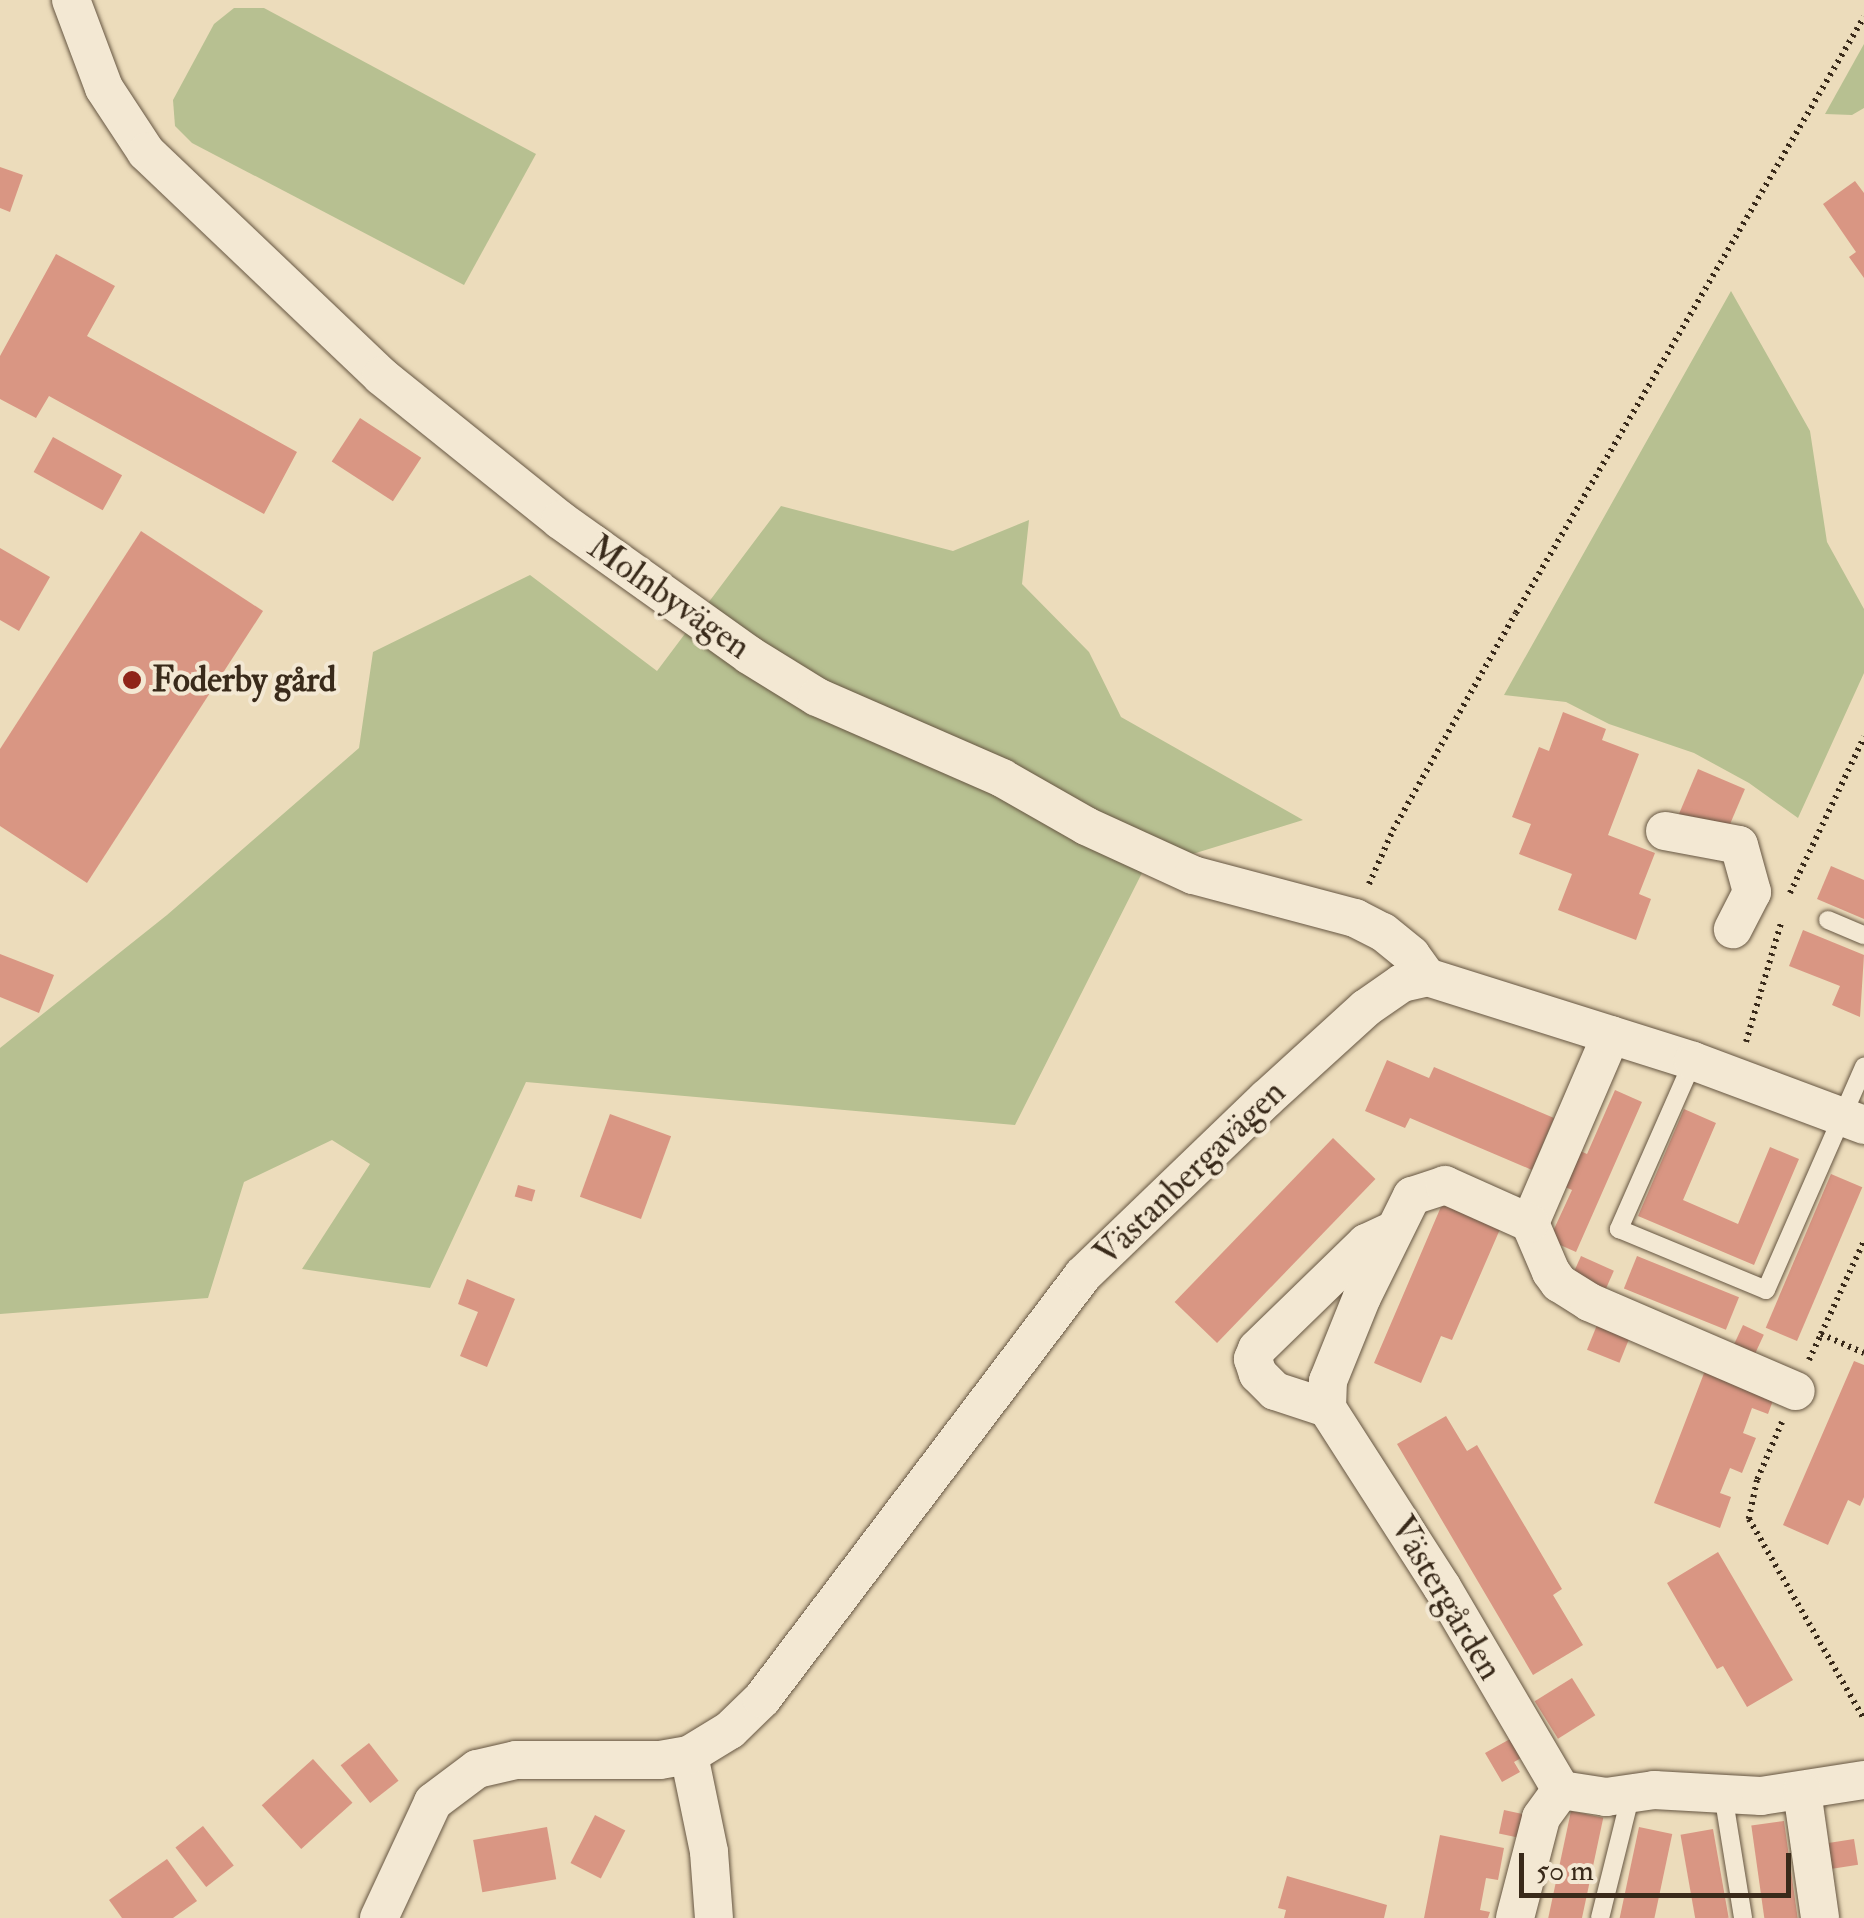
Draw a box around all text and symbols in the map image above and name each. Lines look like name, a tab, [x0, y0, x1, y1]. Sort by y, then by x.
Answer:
street label: Molnbyvägen	[580, 526, 758, 668]
place label: Foderby gård	[152, 659, 336, 701]
marker: Foderby gård	[121, 669, 143, 691]
street label: Västanbergavägen	[1086, 1071, 1294, 1275]
street label: Västergården	[1381, 1509, 1511, 1687]
scale bar	[1524, 1833, 1796, 1895]
text: 50 m	[1536, 1852, 1594, 1889]

